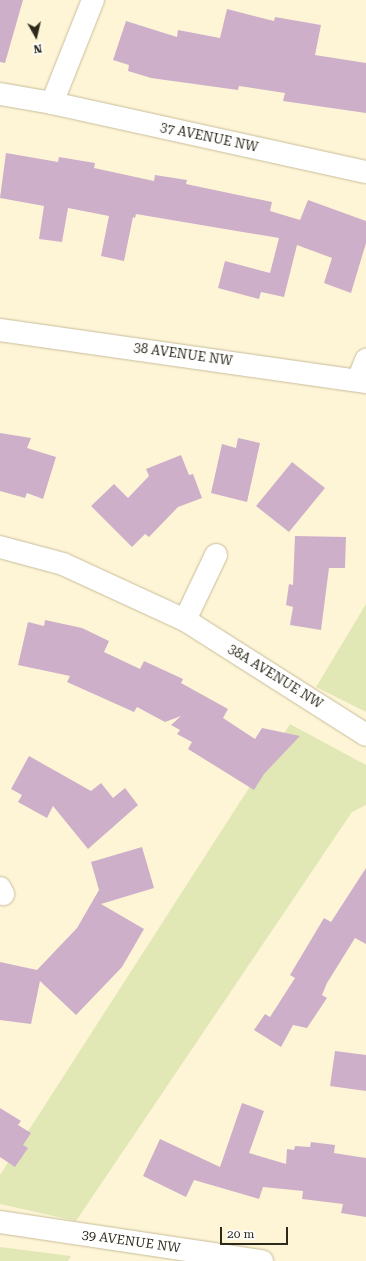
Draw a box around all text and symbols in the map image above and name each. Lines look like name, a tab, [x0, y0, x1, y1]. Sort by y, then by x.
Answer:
north arrow	[16, 16, 56, 56]
text: N	[33, 41, 43, 55]
street label: 37 AVENUE NW	[159, 120, 259, 156]
street label: 38 AVENUE NW	[133, 340, 233, 370]
street label: 38A AVENUE NW	[225, 642, 325, 712]
scale bar	[222, 1219, 290, 1245]
street label: 39 AVENUE NW	[81, 1227, 181, 1257]
text: 20 m	[227, 1227, 254, 1241]

